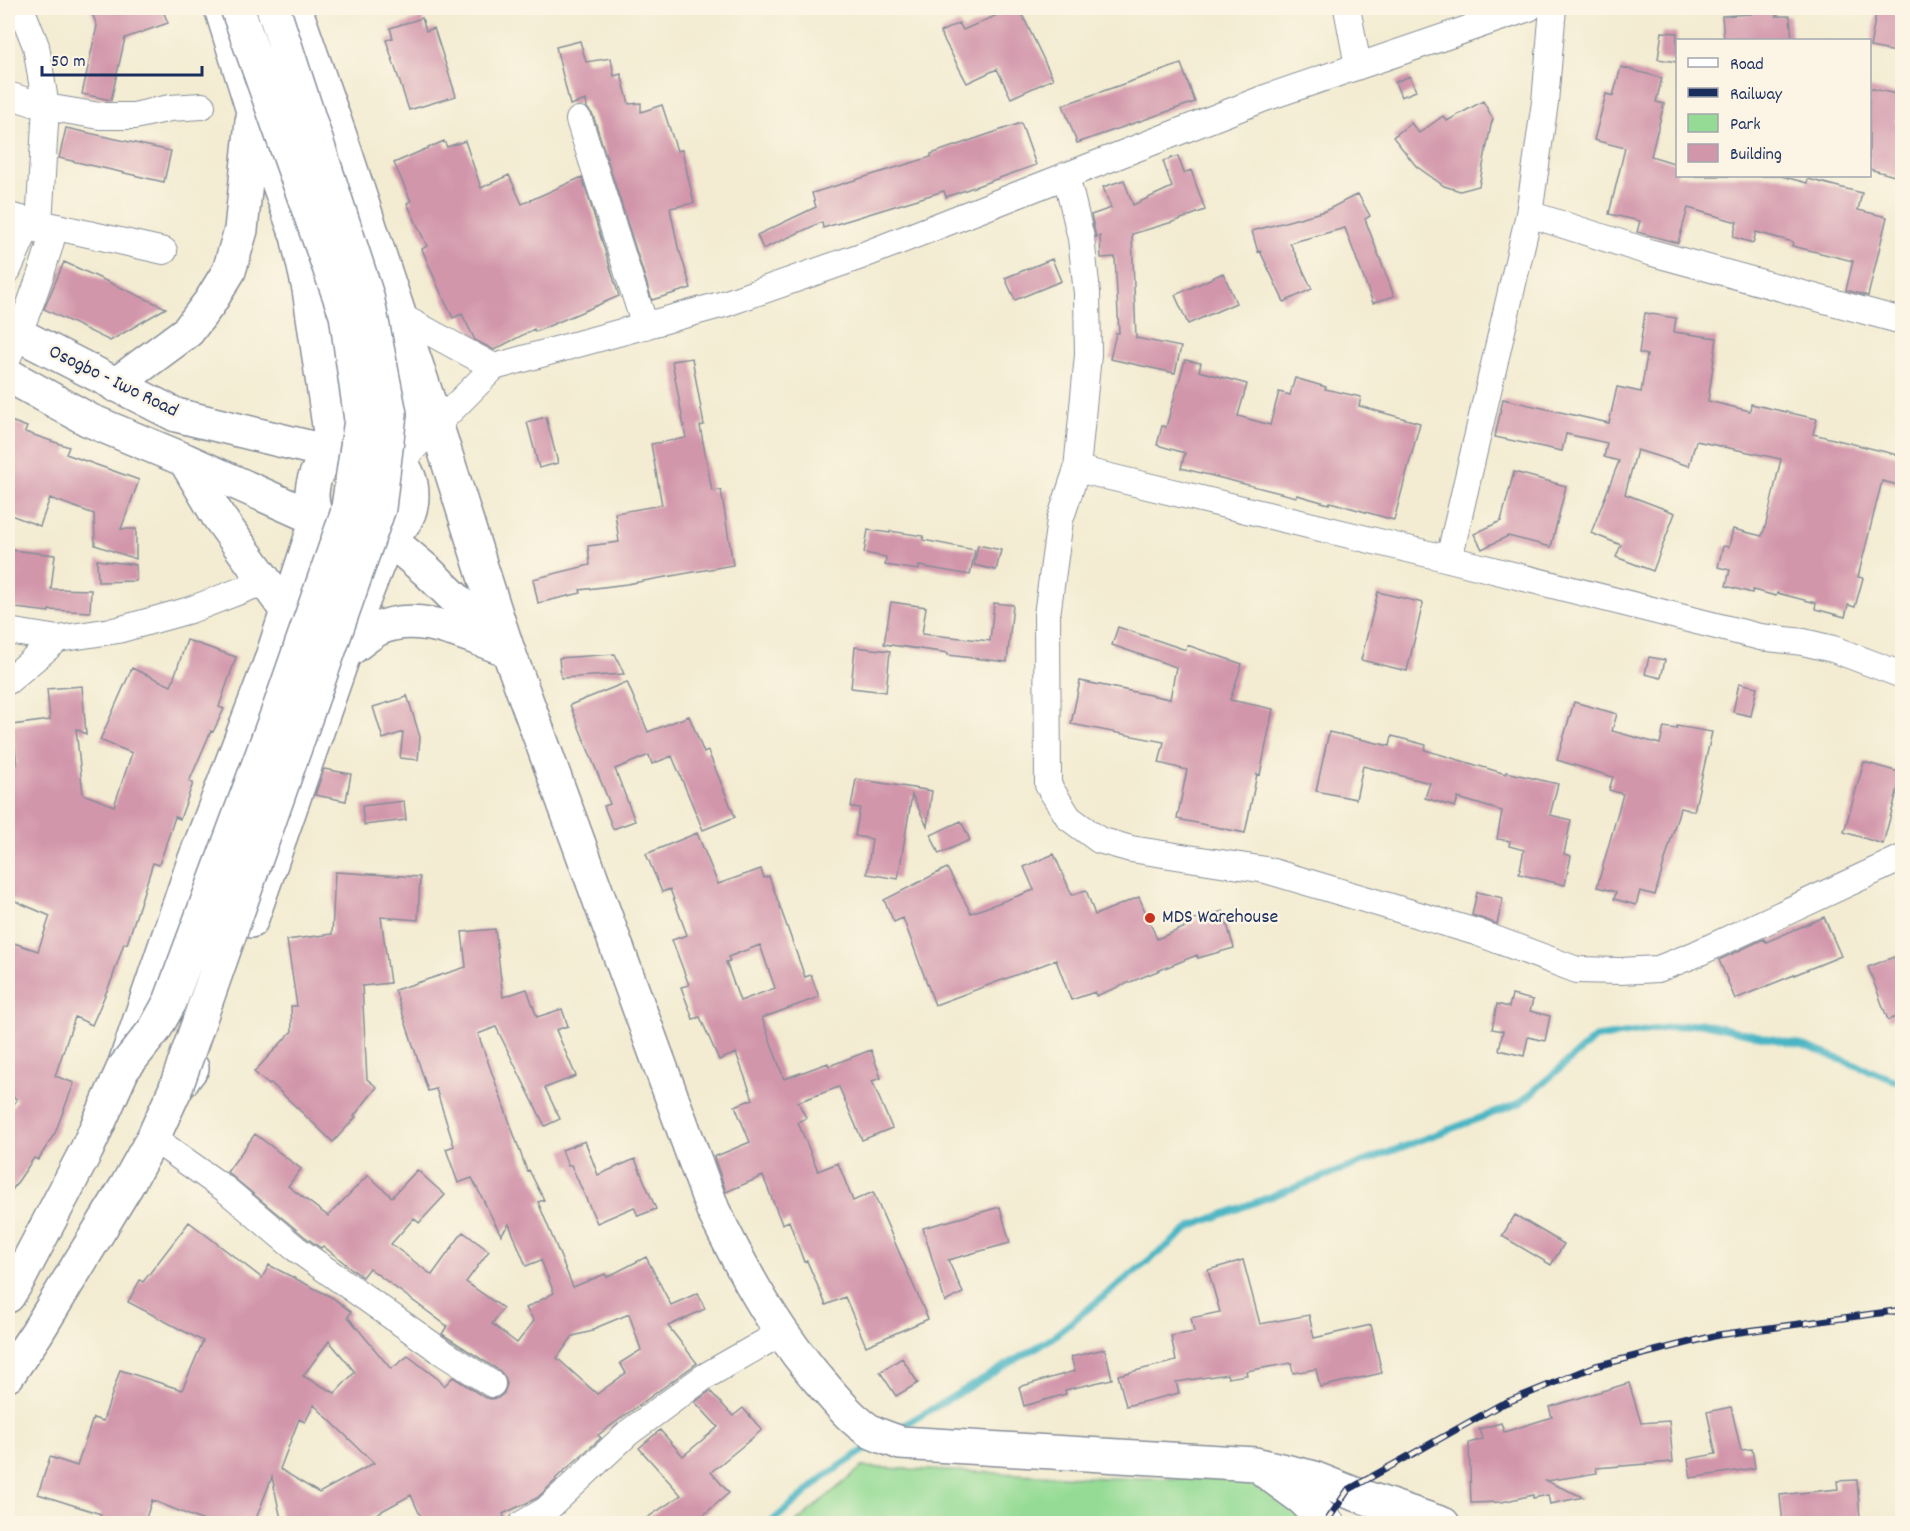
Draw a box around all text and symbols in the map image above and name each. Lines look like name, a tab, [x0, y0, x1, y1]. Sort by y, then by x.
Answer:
scale bar	[42, 39, 202, 77]
legend	[1676, 39, 1871, 177]
text: 50 m	[51, 50, 86, 75]
text: Road	[1730, 53, 1764, 78]
text: Railway	[1730, 83, 1783, 108]
text: Park	[1730, 113, 1761, 138]
text: Building	[1730, 143, 1782, 168]
street label: Osogbo - Iwo Road	[43, 338, 183, 426]
place label: MDS Warehouse	[1162, 904, 1279, 932]
marker: MDS Warehouse	[1143, 911, 1157, 925]

